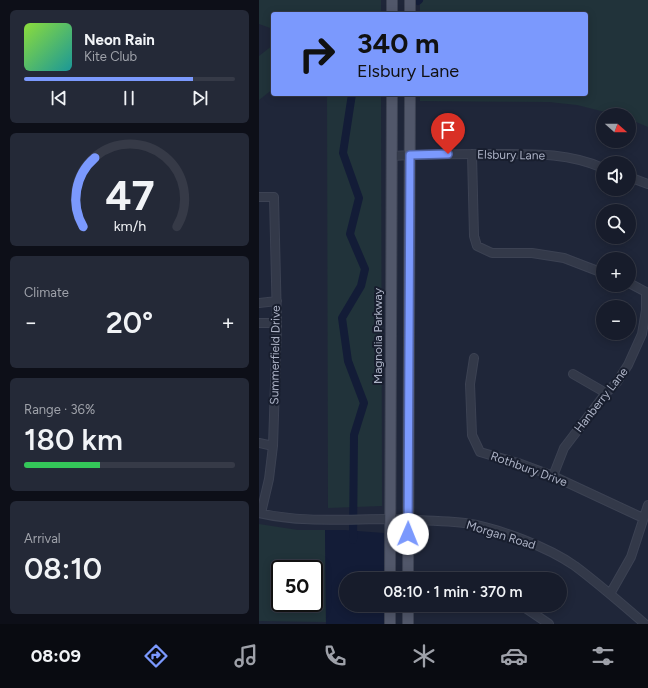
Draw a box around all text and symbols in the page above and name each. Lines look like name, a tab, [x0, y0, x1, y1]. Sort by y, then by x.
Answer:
text: 340 m	[357, 26, 440, 60]
icon: right	[291, 28, 343, 80]
text: Neon Rain	[84, 31, 155, 49]
text: Kite Club	[84, 49, 137, 64]
text: Elsbury Lane	[357, 60, 459, 82]
icon: previous	[48, 87, 70, 109]
icon: pause	[118, 87, 140, 109]
icon: next	[189, 87, 211, 109]
north arrow	[596, 108, 636, 148]
map controls	[596, 108, 636, 340]
pin	[431, 113, 465, 154]
icon: arrive	[437, 119, 459, 141]
street label: Elsbury Lane	[477, 147, 546, 163]
button: sound	[596, 156, 636, 196]
text: 47	[105, 170, 154, 220]
button: search	[596, 204, 636, 244]
text: km/h	[113, 217, 146, 235]
button: +	[596, 252, 636, 292]
text: Climate	[24, 285, 69, 300]
street label: Magnolia Parkway	[371, 287, 385, 384]
button: −	[596, 300, 636, 340]
text: 20°	[106, 304, 153, 341]
street label: Summerfield Drive	[267, 305, 283, 405]
text: −	[24, 309, 38, 336]
text: +	[221, 309, 235, 336]
street label: Hanberry Lane	[571, 364, 631, 435]
text: Range · 36%	[24, 402, 95, 417]
text: 180 km	[24, 421, 123, 458]
street label: Rothbury Drive	[489, 449, 570, 489]
position arrow	[387, 513, 429, 555]
street label: Morgan Road	[465, 518, 537, 552]
text: Arrival	[24, 531, 61, 546]
text: 08:10	[24, 550, 102, 587]
speed limit sign: 50	[271, 560, 323, 612]
text: 08:10 · 1 min · 370 m	[383, 583, 523, 601]
icon: directions	[142, 642, 170, 670]
icon: music	[232, 642, 260, 670]
icon: phone	[321, 642, 349, 670]
icon: climate	[410, 642, 438, 670]
icon: car	[500, 642, 528, 670]
icon: filters	[589, 642, 617, 670]
text: 08:09	[31, 645, 81, 667]

